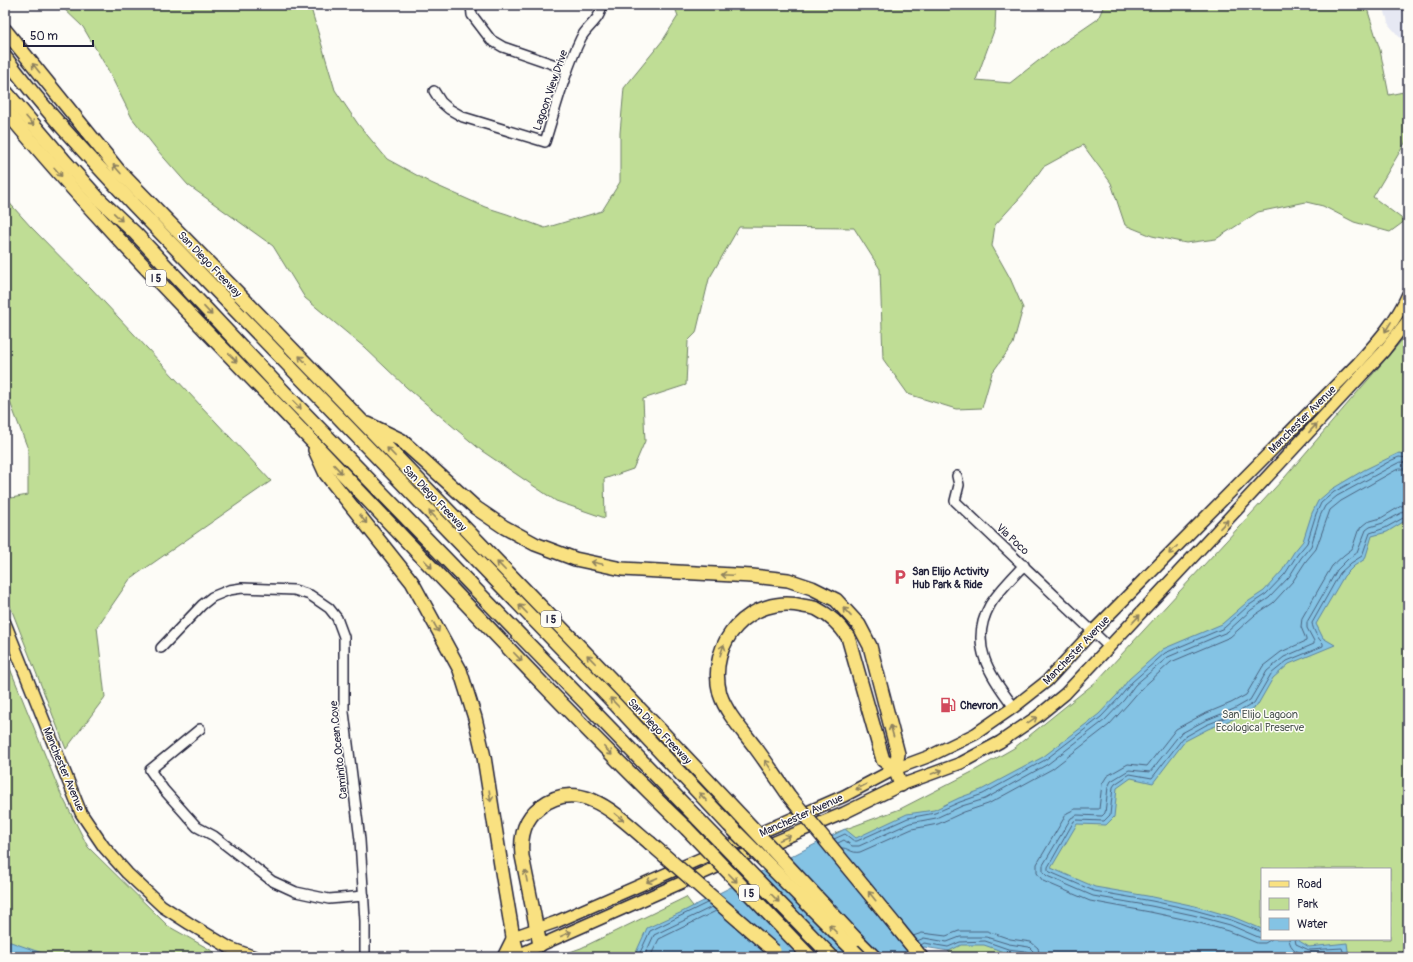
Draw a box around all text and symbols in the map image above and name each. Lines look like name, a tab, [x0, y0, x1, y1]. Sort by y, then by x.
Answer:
scale bar	[24, 22, 93, 48]
text: 50 m	[30, 29, 58, 44]
street label: Lagoon View Drive	[531, 48, 571, 132]
one-way arrow	[31, 63, 40, 74]
one-way arrow	[26, 116, 35, 126]
one-way arrow	[113, 164, 122, 175]
one-way arrow	[53, 166, 62, 177]
one-way arrow	[113, 212, 123, 222]
street label: San Diego Freeway	[175, 229, 245, 300]
road number: I 5	[146, 270, 166, 286]
one-way arrow	[203, 306, 213, 316]
one-way arrow	[1384, 321, 1392, 333]
one-way arrow	[228, 353, 238, 363]
one-way arrow	[298, 355, 307, 365]
street label: Manchester Avenue	[1266, 383, 1339, 456]
one-way arrow	[292, 400, 302, 410]
one-way arrow	[1308, 423, 1318, 433]
one-way arrow	[386, 447, 396, 457]
street label: San Diego Freeway	[400, 463, 470, 534]
one-way arrow	[334, 464, 343, 474]
one-way arrow	[428, 510, 438, 520]
one-way arrow	[359, 514, 368, 525]
one-way arrow	[1220, 518, 1229, 529]
street label: Via Poco	[994, 521, 1032, 558]
one-way arrow	[1168, 545, 1178, 555]
one-way arrow	[423, 559, 433, 569]
one-way arrow	[591, 559, 604, 567]
one-way arrow	[496, 561, 505, 571]
place label: San Elijo Activity Hub Park & Ride	[912, 565, 989, 591]
parking icon: San Elijo Activity Hub Park & Ride	[891, 568, 909, 586]
one-way arrow	[721, 571, 734, 578]
one-way arrow	[518, 604, 528, 614]
one-way arrow	[842, 607, 852, 617]
road number: I 5	[541, 611, 561, 627]
street label: Manchester Avenue	[1040, 613, 1113, 687]
one-way arrow	[1131, 614, 1141, 624]
one-way arrow	[432, 621, 440, 633]
one-way arrow	[719, 643, 726, 656]
one-way arrow	[513, 652, 523, 662]
one-way arrow	[586, 654, 596, 664]
street label: San Diego Freeway	[625, 696, 695, 767]
fuel station icon: Chevron	[939, 696, 957, 714]
one-way arrow	[609, 697, 618, 707]
place label: Chevron	[960, 699, 998, 712]
street label: Caminito Ocean Cove	[327, 700, 350, 800]
park label: San Elijo Lagoon Ecological Preserve	[1216, 708, 1305, 734]
one-way arrow	[1026, 716, 1037, 724]
street label: Manchester Avenue	[40, 725, 87, 814]
one-way arrow	[888, 725, 895, 738]
one-way arrow	[603, 746, 613, 756]
one-way arrow	[764, 759, 772, 770]
one-way arrow	[931, 767, 943, 775]
one-way arrow	[855, 784, 867, 791]
one-way arrow	[486, 789, 494, 802]
street label: Manchester Avenue	[757, 791, 845, 840]
one-way arrow	[698, 792, 708, 802]
one-way arrow	[613, 813, 624, 821]
one-way arrow	[779, 834, 791, 841]
legend	[1261, 868, 1391, 940]
one-way arrow	[521, 869, 529, 882]
one-way arrow	[729, 872, 738, 883]
one-way arrow	[647, 877, 659, 884]
text: Road	[1297, 877, 1322, 892]
road number: I 5	[739, 885, 759, 901]
one-way arrow	[867, 891, 876, 902]
one-way arrow	[770, 893, 779, 903]
text: Park	[1297, 897, 1318, 912]
text: Water	[1297, 917, 1328, 932]
one-way arrow	[828, 924, 838, 934]
one-way arrow	[560, 930, 572, 937]

